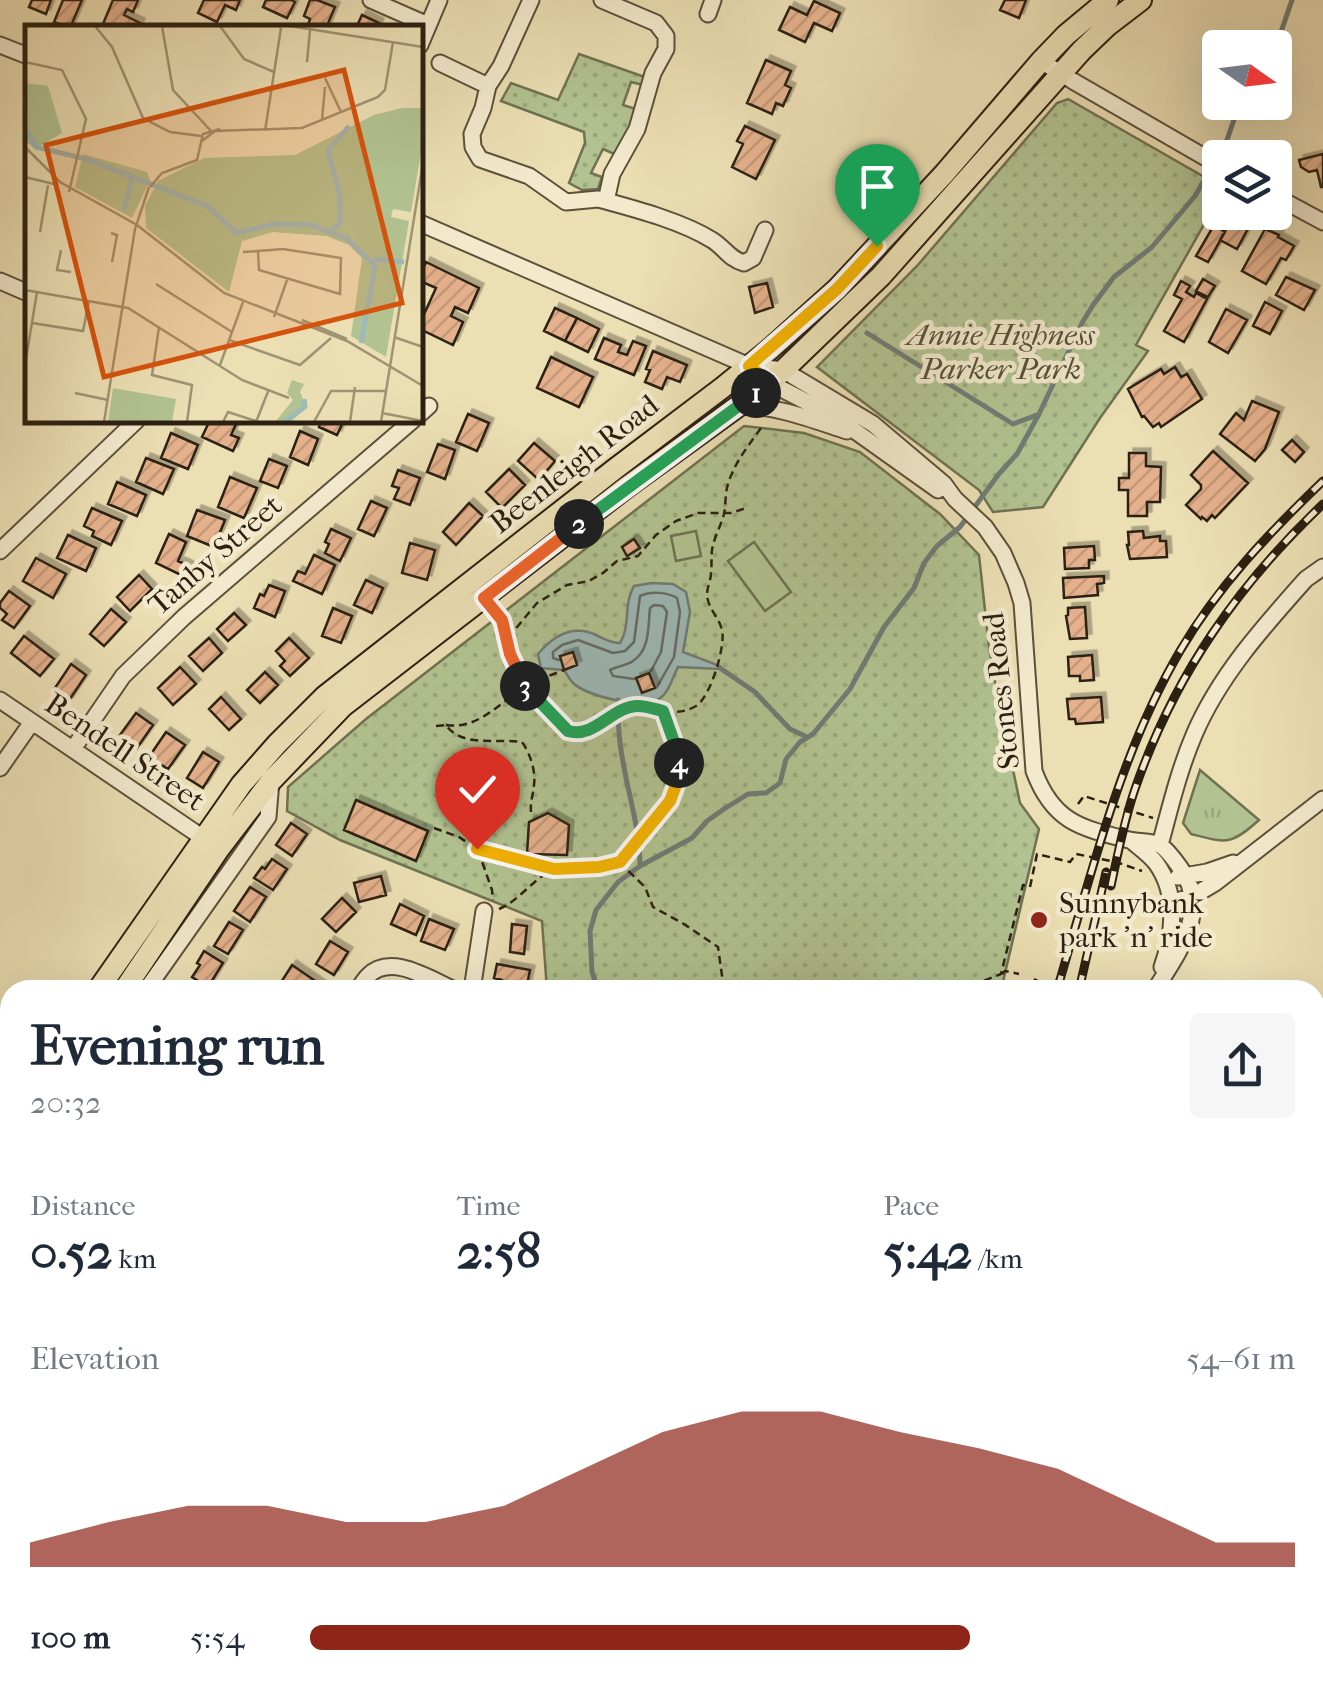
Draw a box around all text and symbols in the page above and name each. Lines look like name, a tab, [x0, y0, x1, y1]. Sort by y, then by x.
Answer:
inset map	[25, 25, 422, 422]
north arrow	[1202, 30, 1292, 120]
map controls	[1202, 30, 1292, 230]
button: layers	[1202, 140, 1292, 230]
pin	[835, 144, 920, 247]
icon: arrive	[850, 159, 905, 214]
park label: Annie Highness Parker Park	[903, 318, 1096, 387]
pin: 1	[731, 368, 781, 418]
text: 1	[751, 376, 761, 409]
street label: Beenleigh Road	[483, 387, 666, 541]
street label: Tanby Street	[141, 488, 289, 623]
pin: 2	[554, 499, 604, 549]
text: 2	[572, 507, 586, 540]
street label: Stones Road	[976, 610, 1027, 771]
pin: 3	[500, 661, 550, 711]
text: 3	[519, 669, 531, 702]
street label: Bendell Street	[38, 686, 211, 819]
pin: 4	[654, 738, 704, 788]
text: 4	[671, 746, 687, 779]
pin	[435, 747, 520, 850]
icon: check	[450, 762, 505, 817]
place label: Sunnybank park 'n' ride	[1058, 886, 1213, 955]
marker: Sunnybank park 'n' ride	[1028, 909, 1050, 931]
button: share	[1190, 1013, 1295, 1118]
text: Evening run	[30, 1014, 324, 1078]
text: 20:32	[30, 1084, 101, 1121]
text: Distance	[30, 1189, 135, 1222]
text: Time	[457, 1189, 520, 1222]
text: Pace	[883, 1189, 939, 1222]
text: 0.52	[30, 1222, 113, 1281]
text: 2:58	[457, 1222, 541, 1281]
text: 5:42	[883, 1222, 972, 1281]
text: km	[113, 1242, 156, 1275]
text: /km	[972, 1242, 1023, 1275]
text: Elevation	[30, 1340, 159, 1377]
text: 54–61 m	[1186, 1340, 1295, 1377]
text: 100 m	[30, 1619, 110, 1656]
text: 5:54	[190, 1619, 244, 1656]

